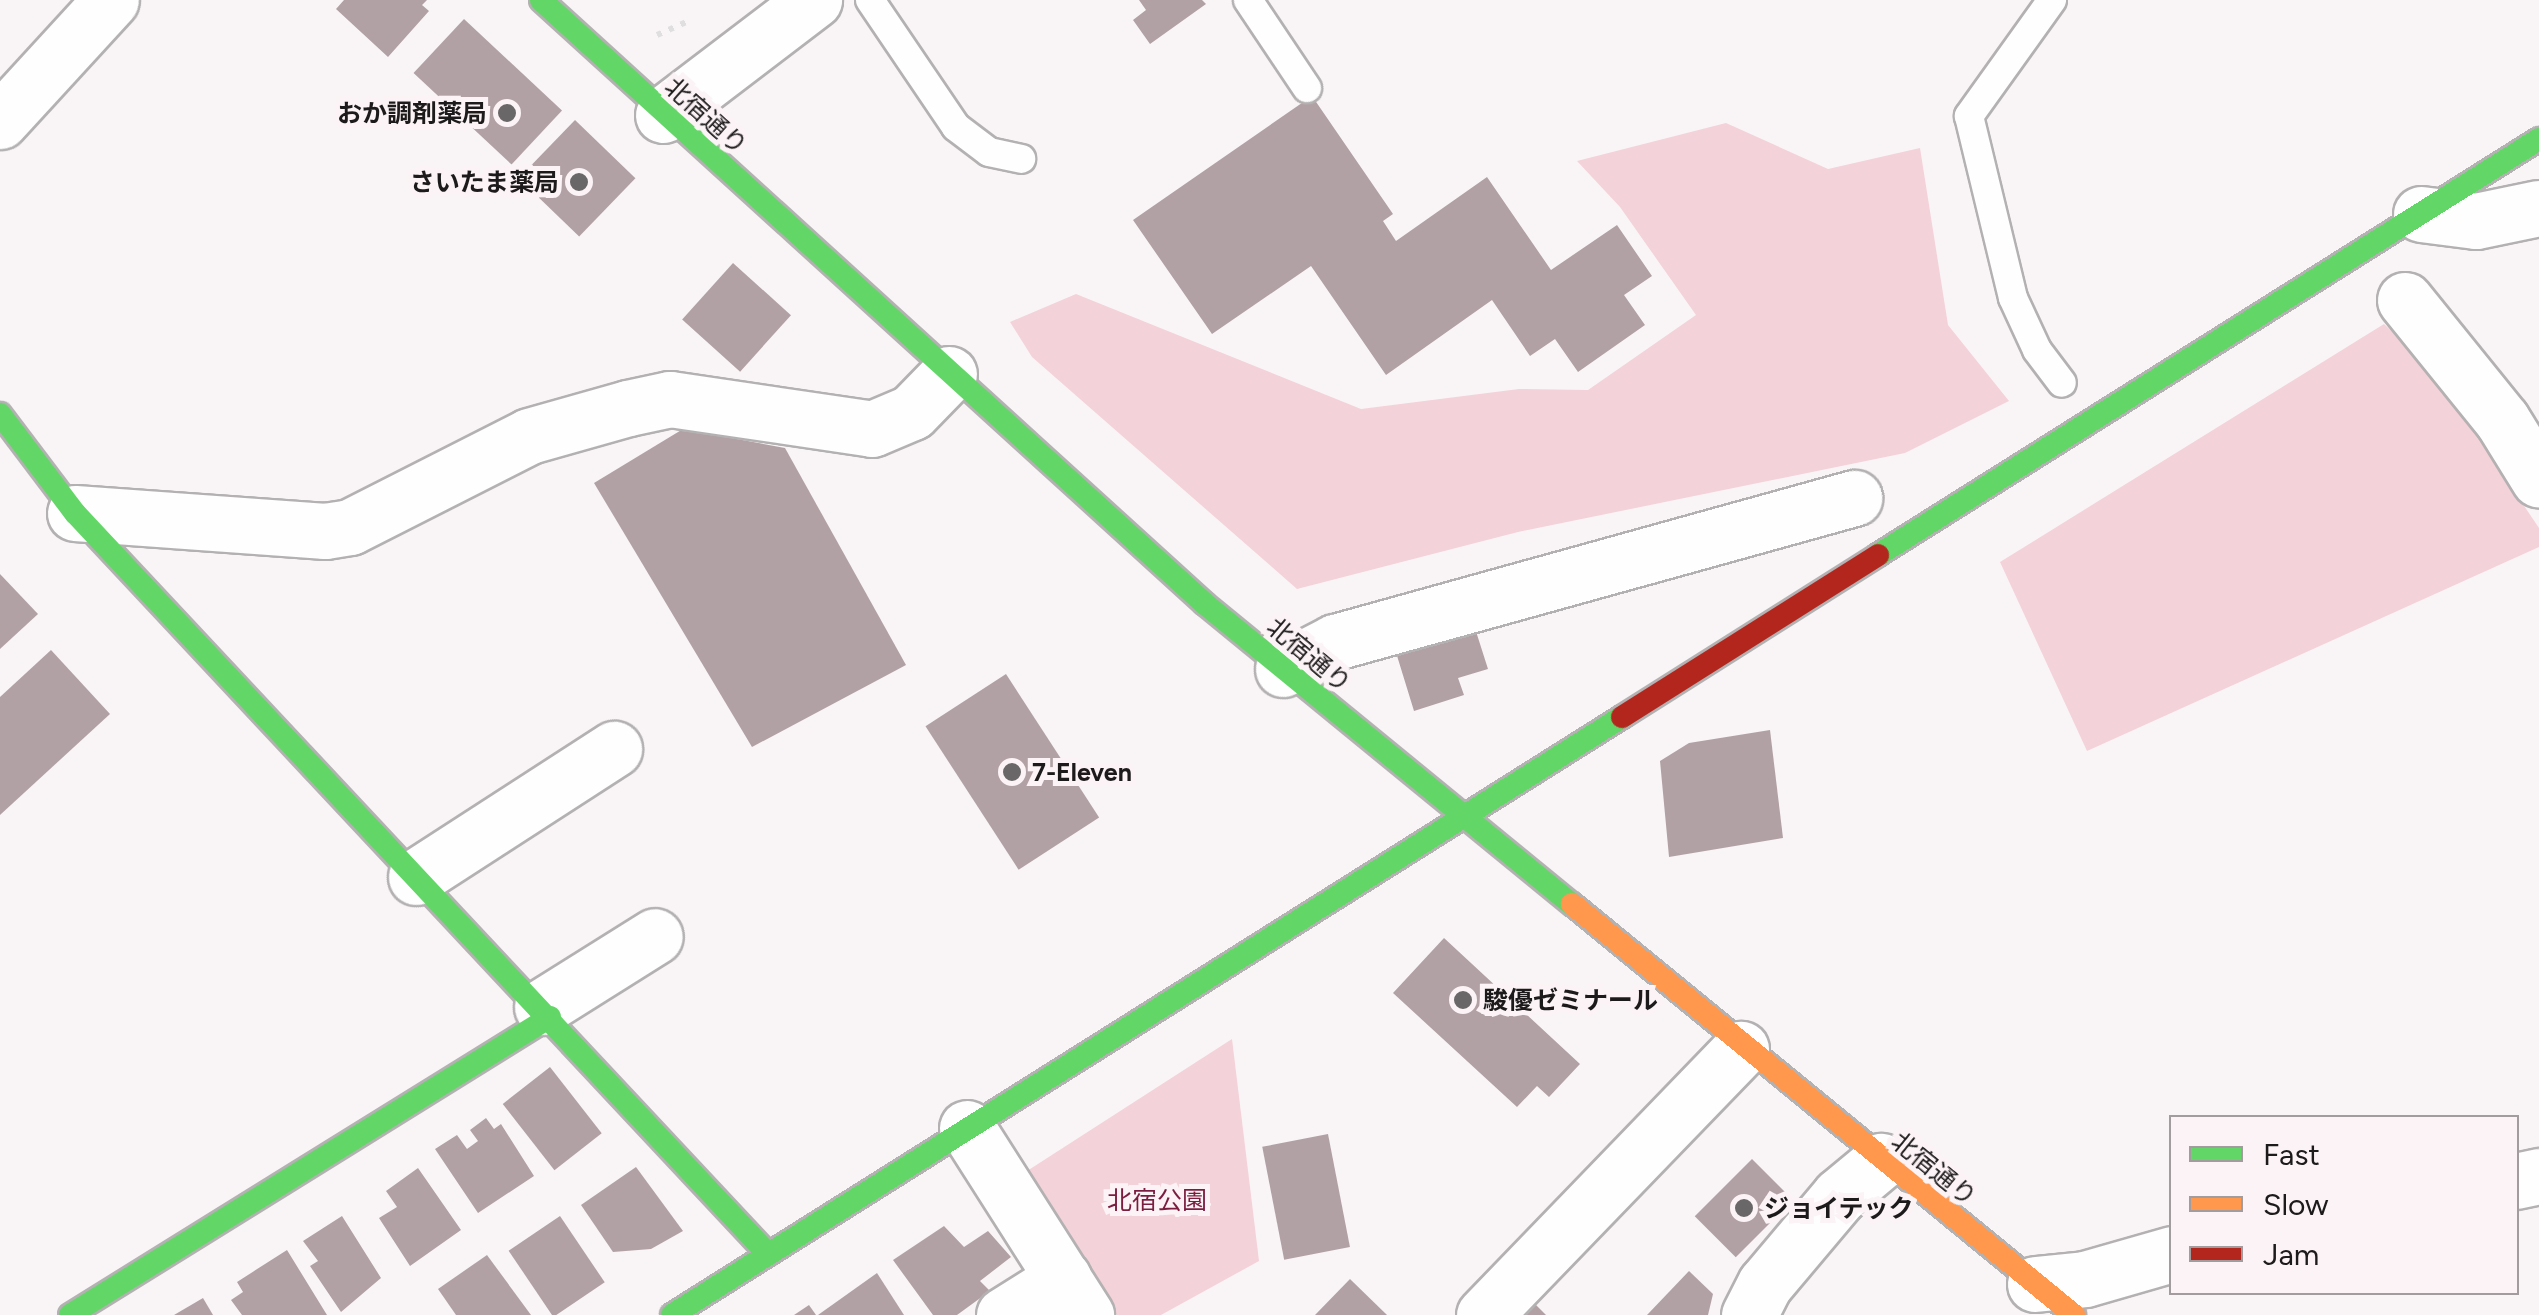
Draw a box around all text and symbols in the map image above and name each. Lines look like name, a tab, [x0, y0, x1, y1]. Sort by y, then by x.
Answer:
street label: 北宿通り	[659, 71, 753, 161]
place label: おか調剤薬局	[337, 98, 487, 128]
marker: おか調剤薬局	[496, 102, 518, 124]
place label: さいたま薬局	[409, 167, 559, 197]
marker: さいたま薬局	[568, 171, 590, 193]
street label: 北宿通り	[1261, 611, 1357, 699]
place label: 7-Eleven	[1032, 757, 1132, 787]
marker: 7-Eleven	[1001, 761, 1023, 783]
place label: 駿優ゼミナール	[1483, 985, 1658, 1015]
marker: 駿優ゼミナール	[1452, 989, 1474, 1011]
legend	[2169, 1115, 2519, 1295]
street label: 北宿通り	[1886, 1126, 1982, 1212]
text: Fast	[2263, 1136, 2320, 1173]
park label: 北宿公園	[1107, 1185, 1207, 1215]
text: Slow	[2263, 1186, 2329, 1223]
place label: ジョイテック	[1764, 1193, 1914, 1223]
marker: ジョイテック	[1733, 1197, 1755, 1219]
text: Jam	[2263, 1236, 2319, 1273]

